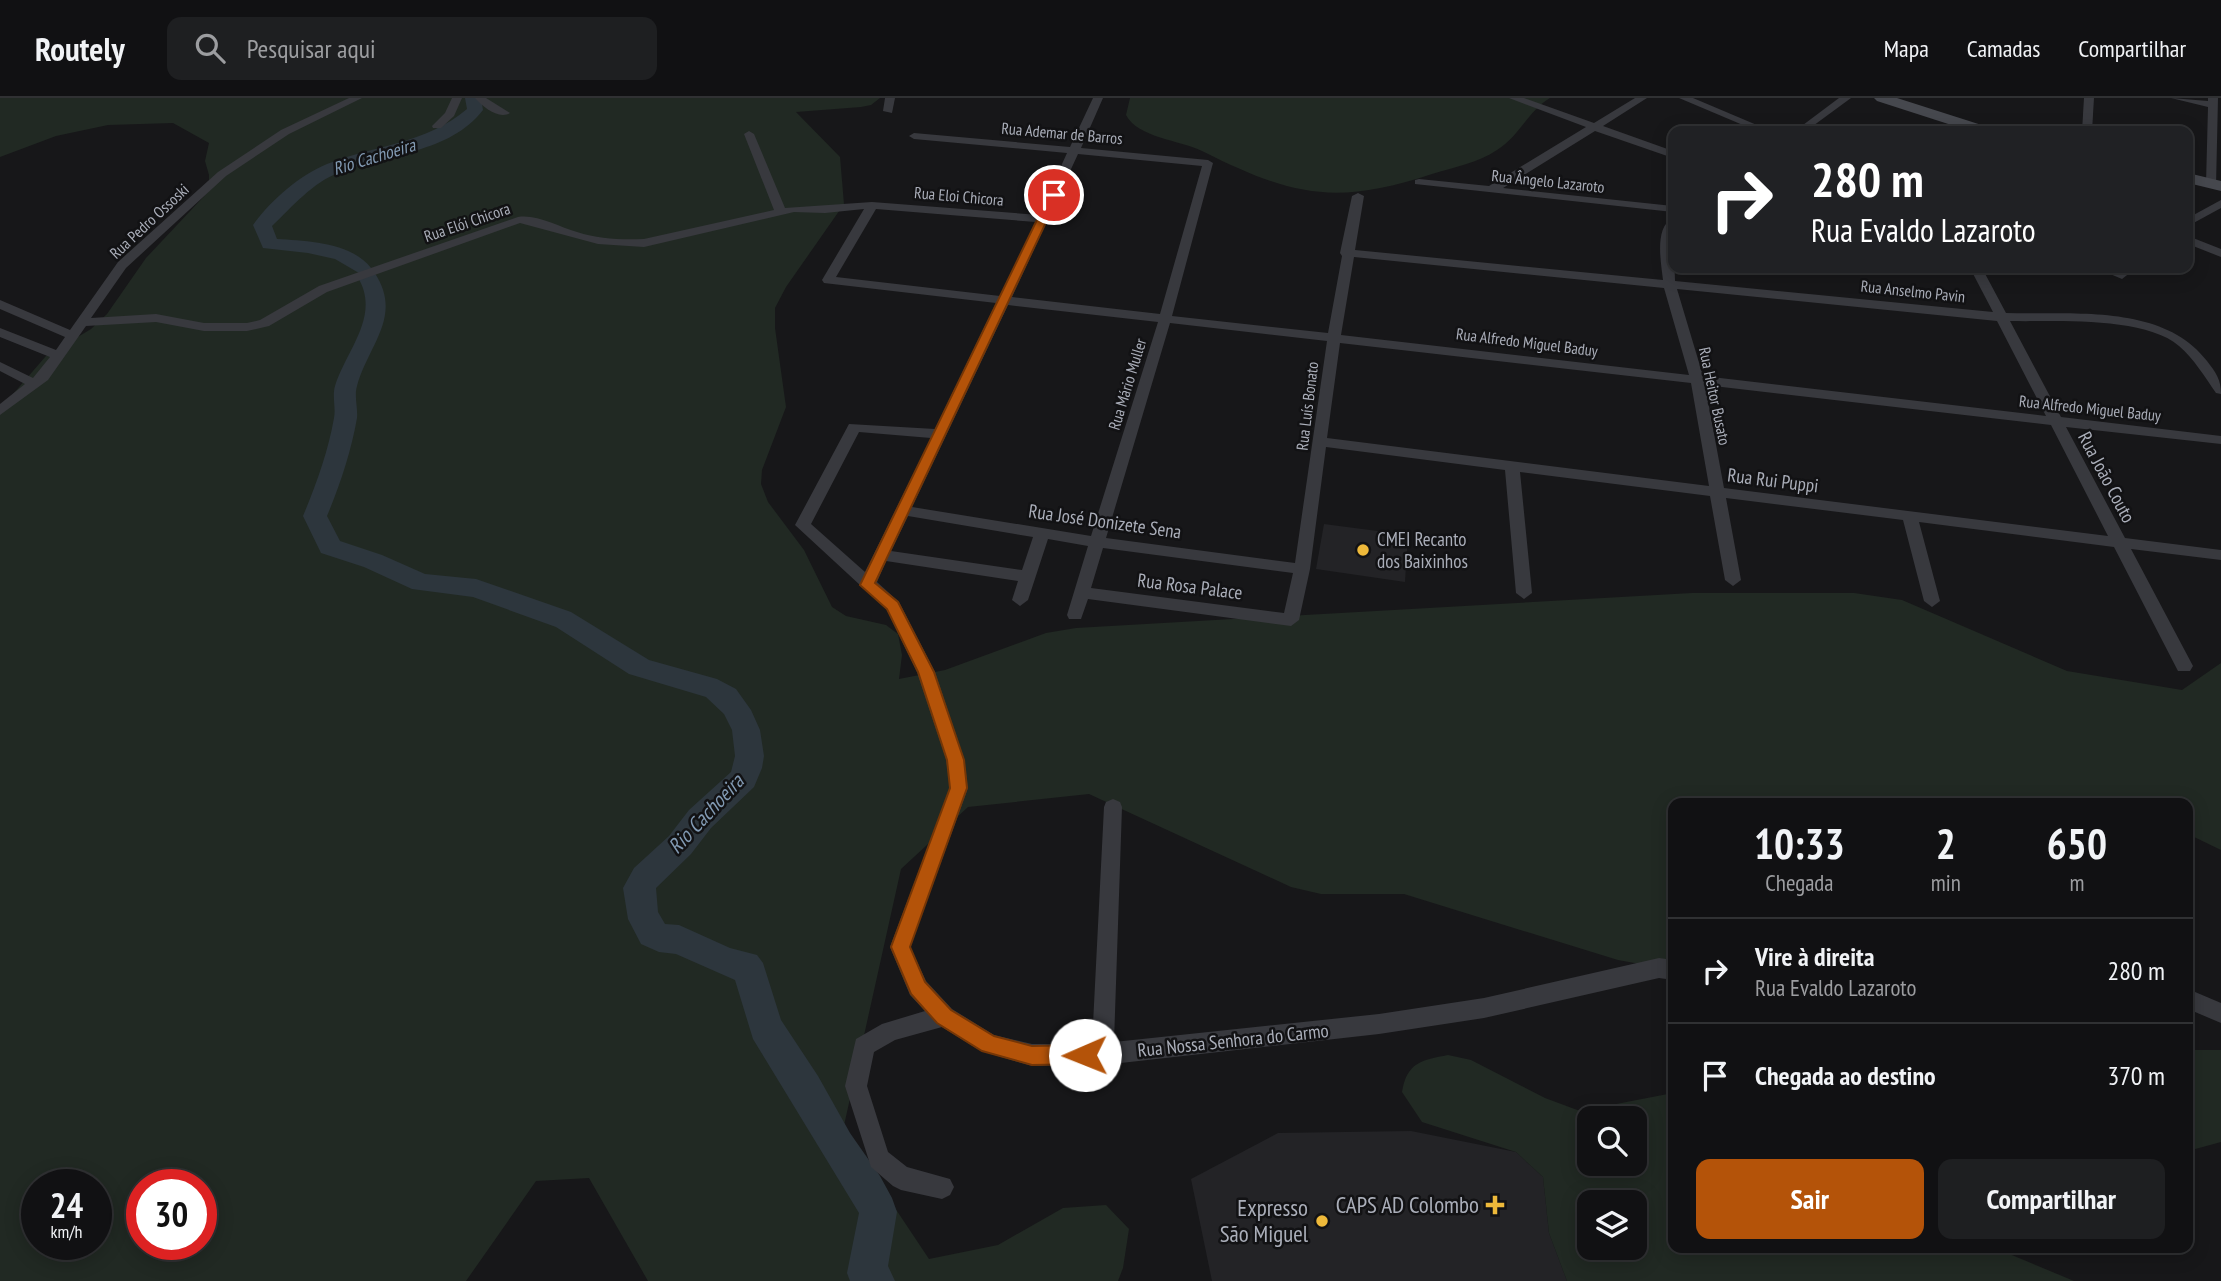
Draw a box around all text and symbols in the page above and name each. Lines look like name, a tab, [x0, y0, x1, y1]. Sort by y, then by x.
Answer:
search box	[167, 17, 657, 80]
text: Routely	[35, 27, 125, 70]
icon: search	[191, 29, 229, 67]
text: Pesquisar aqui	[247, 32, 376, 65]
text: Mapa	[1884, 33, 1929, 64]
text: Camadas	[1967, 33, 2040, 64]
text: Compartilhar	[2078, 33, 2186, 64]
street label: Rua Ademar de Barros	[1001, 118, 1123, 148]
water label: Rio Cachoeira	[330, 133, 419, 180]
text: 280 m	[1811, 147, 1924, 211]
icon: right	[1696, 154, 1787, 245]
pin	[1024, 165, 1084, 225]
street label: Rua Ângelo Lazaroto	[1490, 165, 1606, 197]
icon: arrive	[1035, 176, 1073, 214]
street label: Rua Pedro Ossoski	[105, 179, 193, 263]
street label: Rua Eloi Chicora	[913, 182, 1005, 210]
street label: Rua Elói Chicora	[421, 198, 513, 246]
text: Rua Evaldo Lazaroto	[1811, 209, 2036, 251]
street label: Rua Anselmo Pavin	[1860, 276, 1966, 306]
street label: Rua Alfredo Miguel Baduy	[1455, 323, 1599, 361]
street label: Rua Mário Muller	[1104, 335, 1151, 432]
street label: Rua Heitor Busato	[1695, 345, 1735, 447]
street label: Rua Luís Bonato	[1292, 360, 1322, 451]
street label: Rua Alfredo Miguel Baduy	[2018, 391, 2162, 425]
street label: Rua João Couto	[2073, 427, 2141, 527]
street label: Rua Rui Puppi	[1726, 463, 1820, 497]
street label: Rua José Donizete Sena	[1027, 498, 1183, 544]
place label: CMEI Recanto dos Baixinhos	[1377, 527, 1468, 573]
marker: CMEI Recanto dos Baixinhos	[1355, 542, 1371, 558]
street label: Rua Rosa Palace	[1136, 568, 1244, 604]
water label: Rio Cachoeira	[662, 767, 750, 859]
text: 10:33	[1754, 816, 1845, 871]
text: 2	[1936, 816, 1956, 871]
text: 650	[2047, 816, 2107, 871]
text: Chegada	[1765, 868, 1834, 897]
text: min	[1931, 868, 1961, 897]
text: m	[2069, 868, 2084, 897]
text: Vire à direita	[1755, 940, 1874, 973]
icon: right	[1696, 952, 1734, 990]
text: 280 m	[2107, 954, 2165, 987]
text: Rua Evaldo Lazaroto	[1755, 973, 1916, 1002]
position arrow	[1048, 1018, 1122, 1092]
street label: Rua Nossa Senhora do Carmo	[1136, 1018, 1330, 1062]
icon: arrive	[1696, 1057, 1734, 1095]
text: Chegada ao destino	[1755, 1059, 1936, 1092]
text: 370 m	[2107, 1059, 2165, 1092]
map controls	[1577, 1106, 1647, 1260]
button: search	[1577, 1106, 1647, 1176]
button: Sair	[1696, 1159, 1924, 1239]
button: Compartilhar	[1938, 1159, 2165, 1239]
speed limit sign: 30	[126, 1169, 217, 1260]
text: 24	[50, 1182, 83, 1228]
place label: CAPS AD Colombo	[1336, 1190, 1479, 1219]
button: layers	[1577, 1190, 1647, 1260]
place label: Expresso São Miguel	[1220, 1193, 1309, 1248]
marker: CAPS AD Colombo	[1485, 1195, 1505, 1215]
marker: Expresso São Miguel	[1314, 1213, 1330, 1229]
text: km/h	[51, 1220, 82, 1243]

